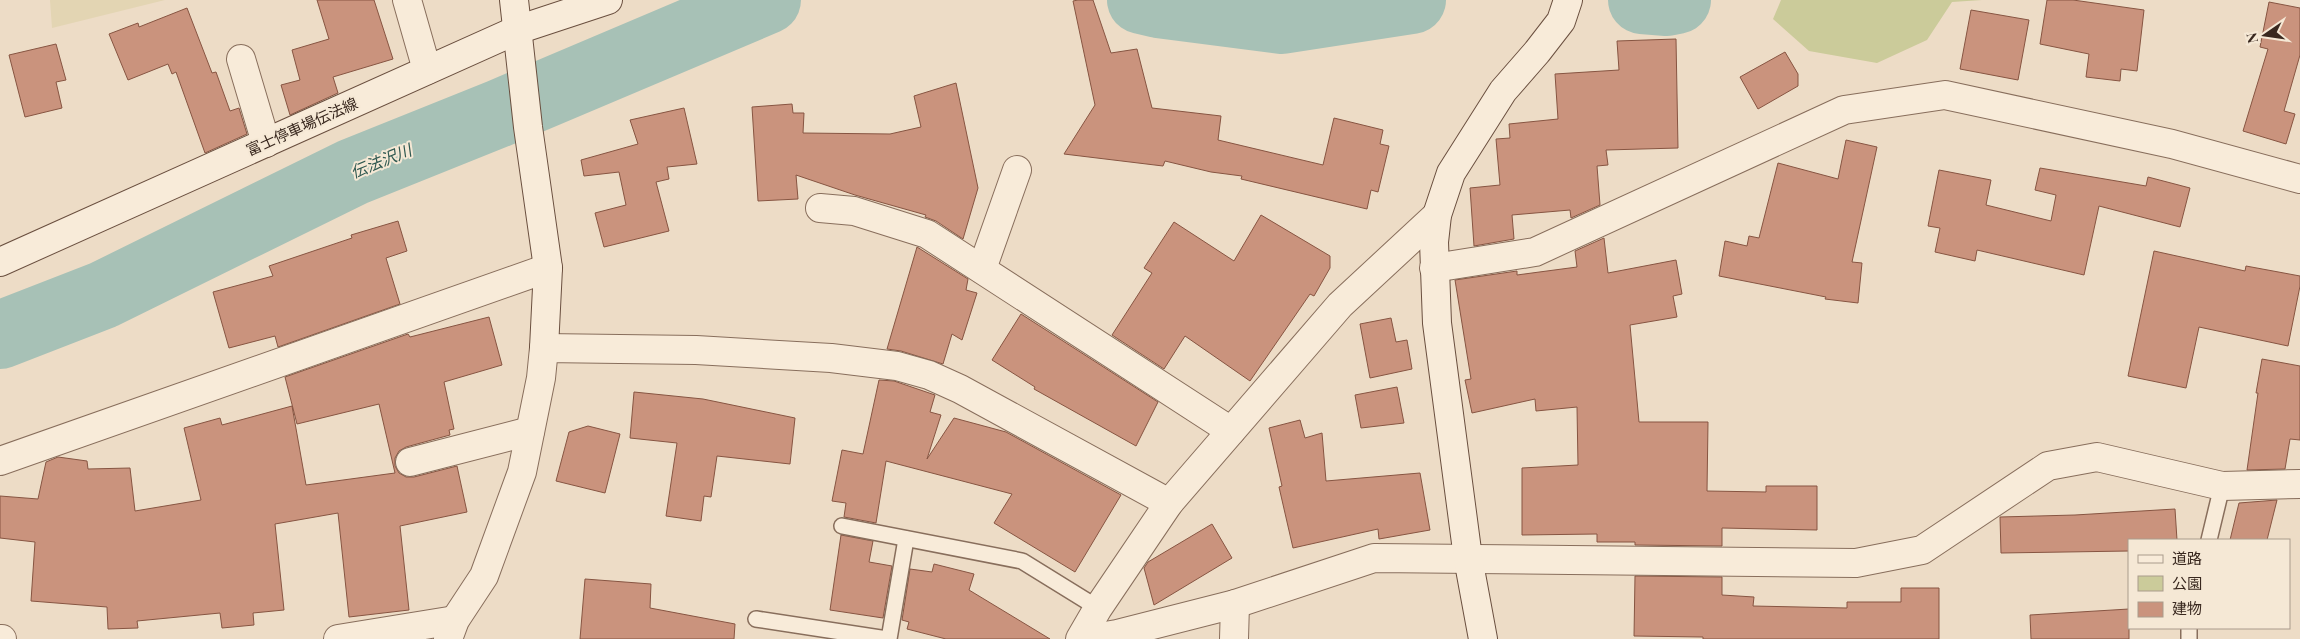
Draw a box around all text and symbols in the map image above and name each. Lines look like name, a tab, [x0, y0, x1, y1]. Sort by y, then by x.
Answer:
north arrow	[2240, 10, 2290, 60]
text: N	[2241, 31, 2262, 45]
street label: 富士停車場伝法線	[243, 93, 360, 160]
water label: 伝法沢川	[347, 138, 416, 182]
legend	[2128, 539, 2290, 629]
text: 道路	[2172, 548, 2202, 568]
text: 公園	[2172, 573, 2202, 593]
text: 建物	[2172, 598, 2202, 618]

